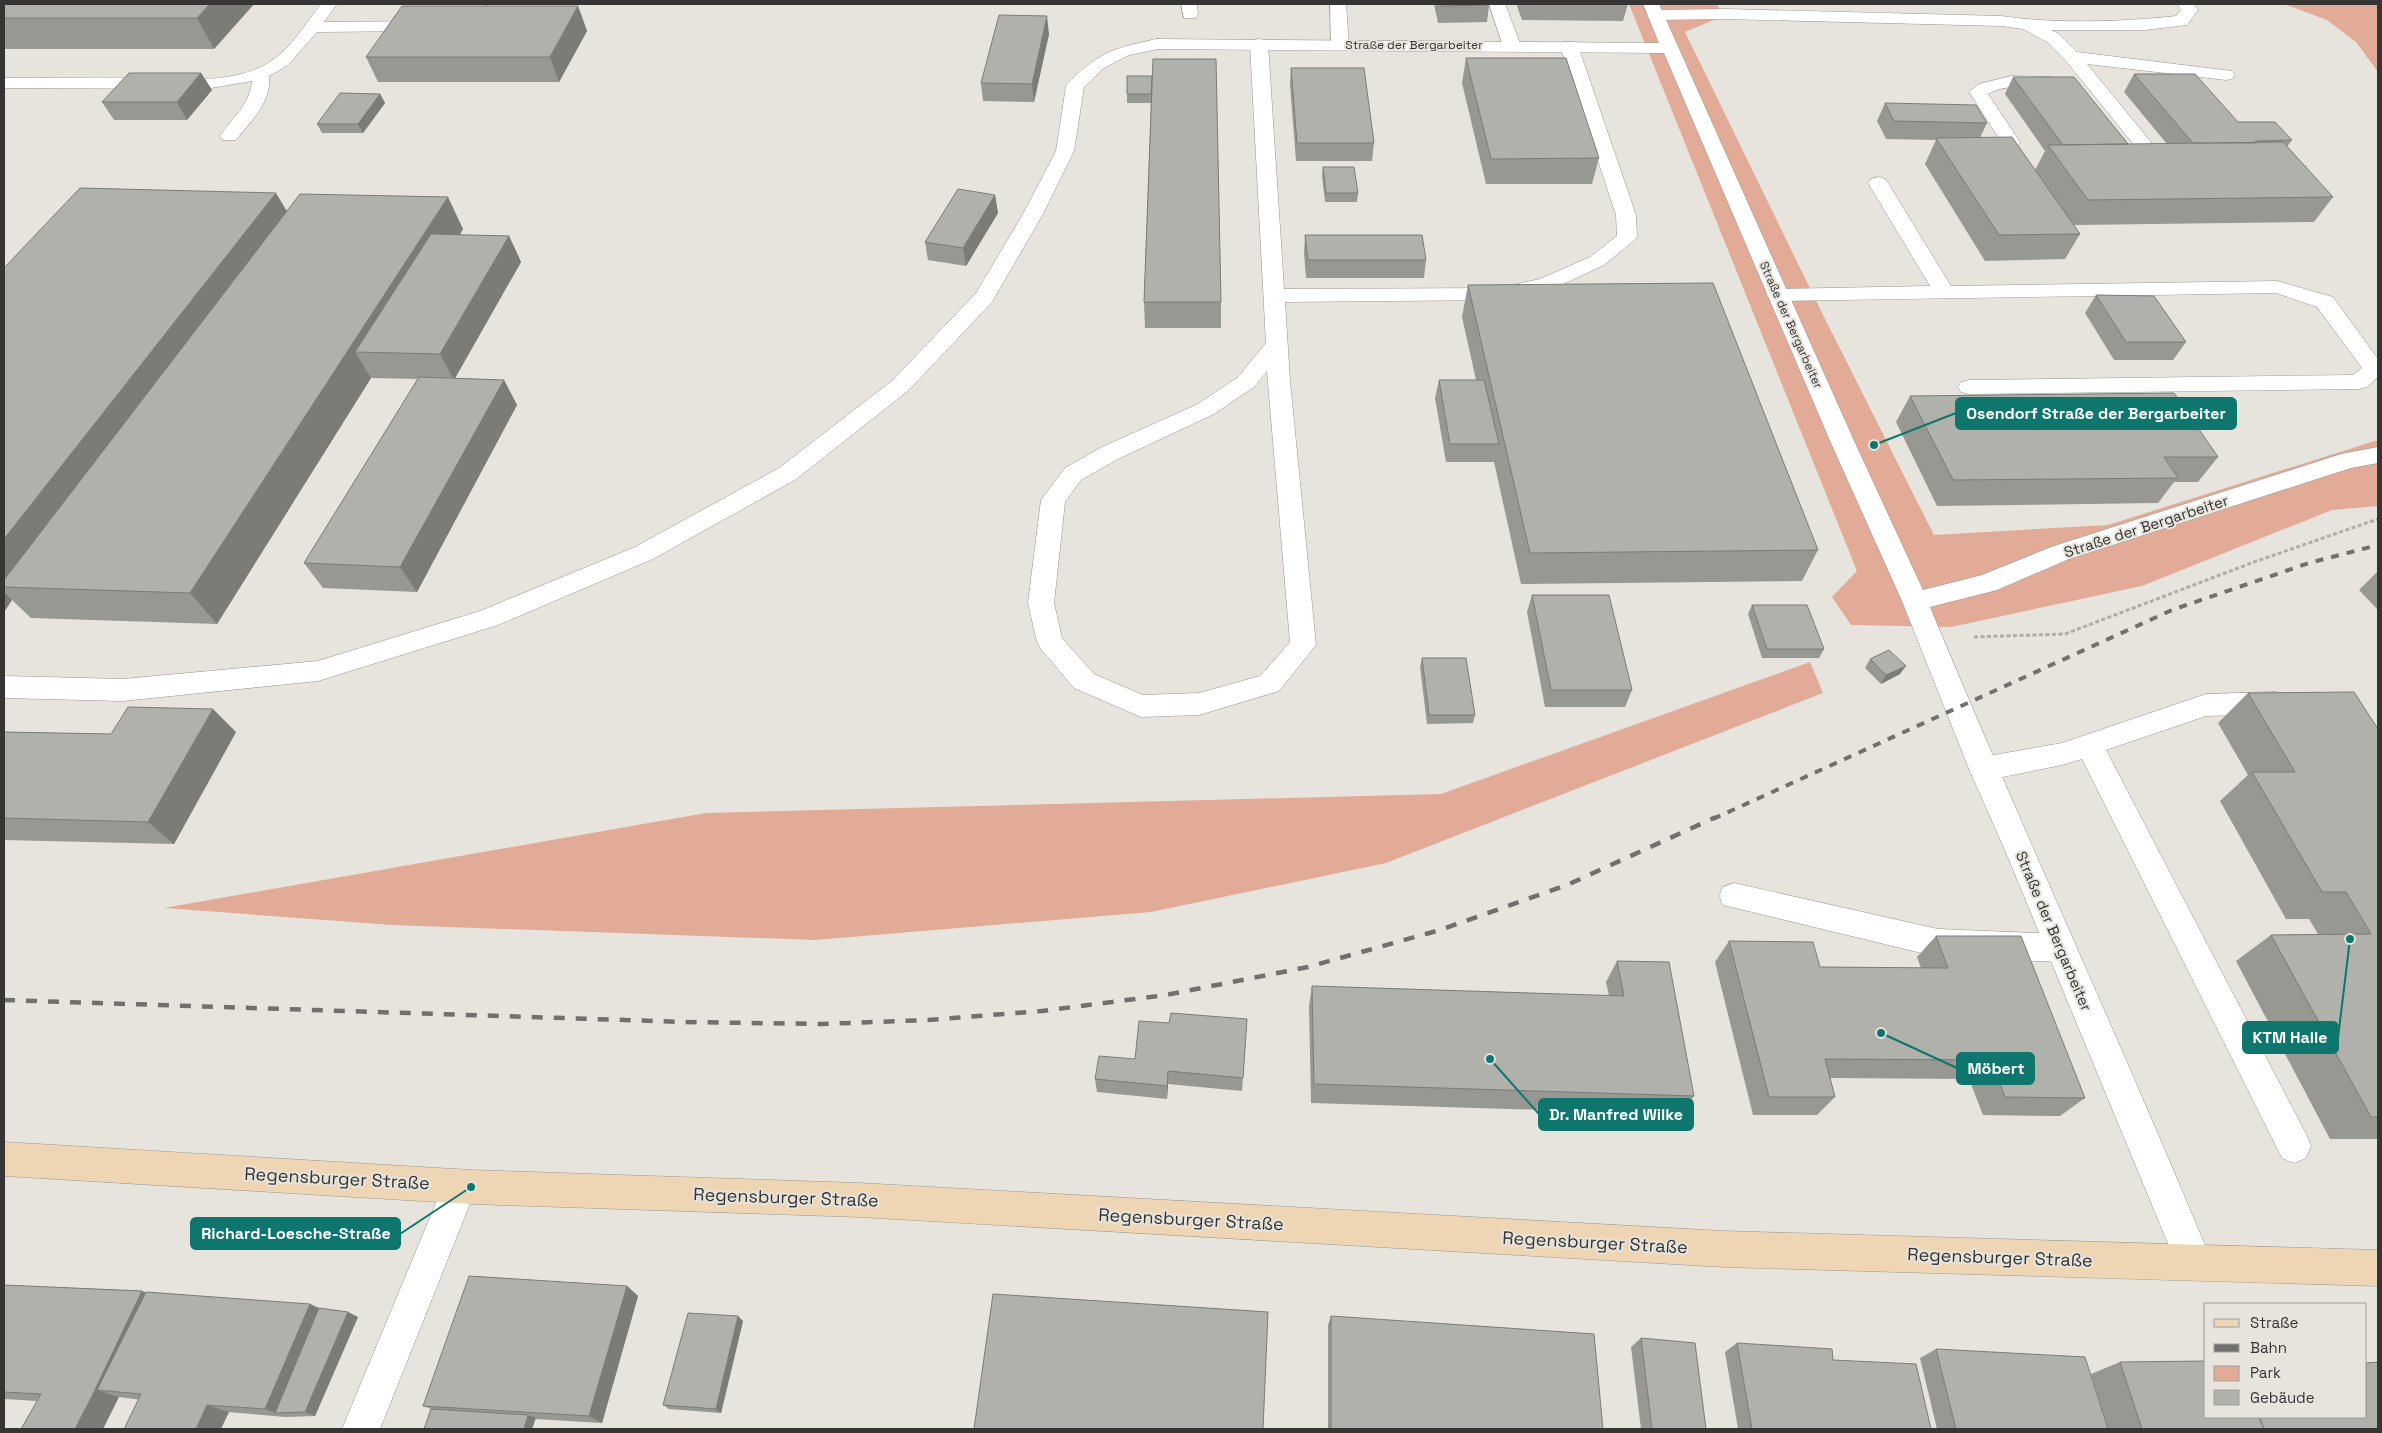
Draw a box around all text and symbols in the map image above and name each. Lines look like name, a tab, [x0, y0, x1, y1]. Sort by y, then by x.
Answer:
street label: Straße der Bergarbeiter	[1345, 37, 1483, 53]
street label: Straße der Bergarbeiter	[1756, 259, 1826, 391]
callout: Osendorf Straße der Bergarbeiter	[1956, 398, 2236, 429]
text: Osendorf Straße der Bergarbeiter	[1966, 403, 2226, 424]
street label: Straße der Bergarbeiter	[2061, 490, 2231, 562]
street label: Straße der Bergarbeiter	[2012, 848, 2096, 1014]
callout: KTM Halle	[2243, 1022, 2338, 1053]
text: KTM Halle	[2252, 1027, 2328, 1048]
callout: Möbert	[1957, 1053, 2034, 1084]
text: Möbert	[1968, 1058, 2024, 1079]
callout: Dr. Manfred Wilke	[1539, 1099, 1693, 1130]
text: Dr. Manfred Wilke	[1549, 1104, 1683, 1125]
street label: Regensburger Straße	[244, 1162, 430, 1194]
street label: Regensburger Straße	[693, 1182, 879, 1212]
street label: Regensburger Straße	[1098, 1203, 1284, 1235]
callout: Richard-Loesche-Straße	[191, 1218, 400, 1249]
text: Richard-Loesche-Straße	[201, 1223, 391, 1244]
street label: Regensburger Straße	[1502, 1226, 1688, 1258]
street label: Regensburger Straße	[1907, 1242, 2093, 1272]
legend	[2204, 1303, 2367, 1418]
text: Straße	[2250, 1313, 2299, 1332]
text: Bahn	[2250, 1338, 2287, 1357]
text: Park	[2250, 1363, 2281, 1382]
text: Gebäude	[2250, 1388, 2315, 1407]

